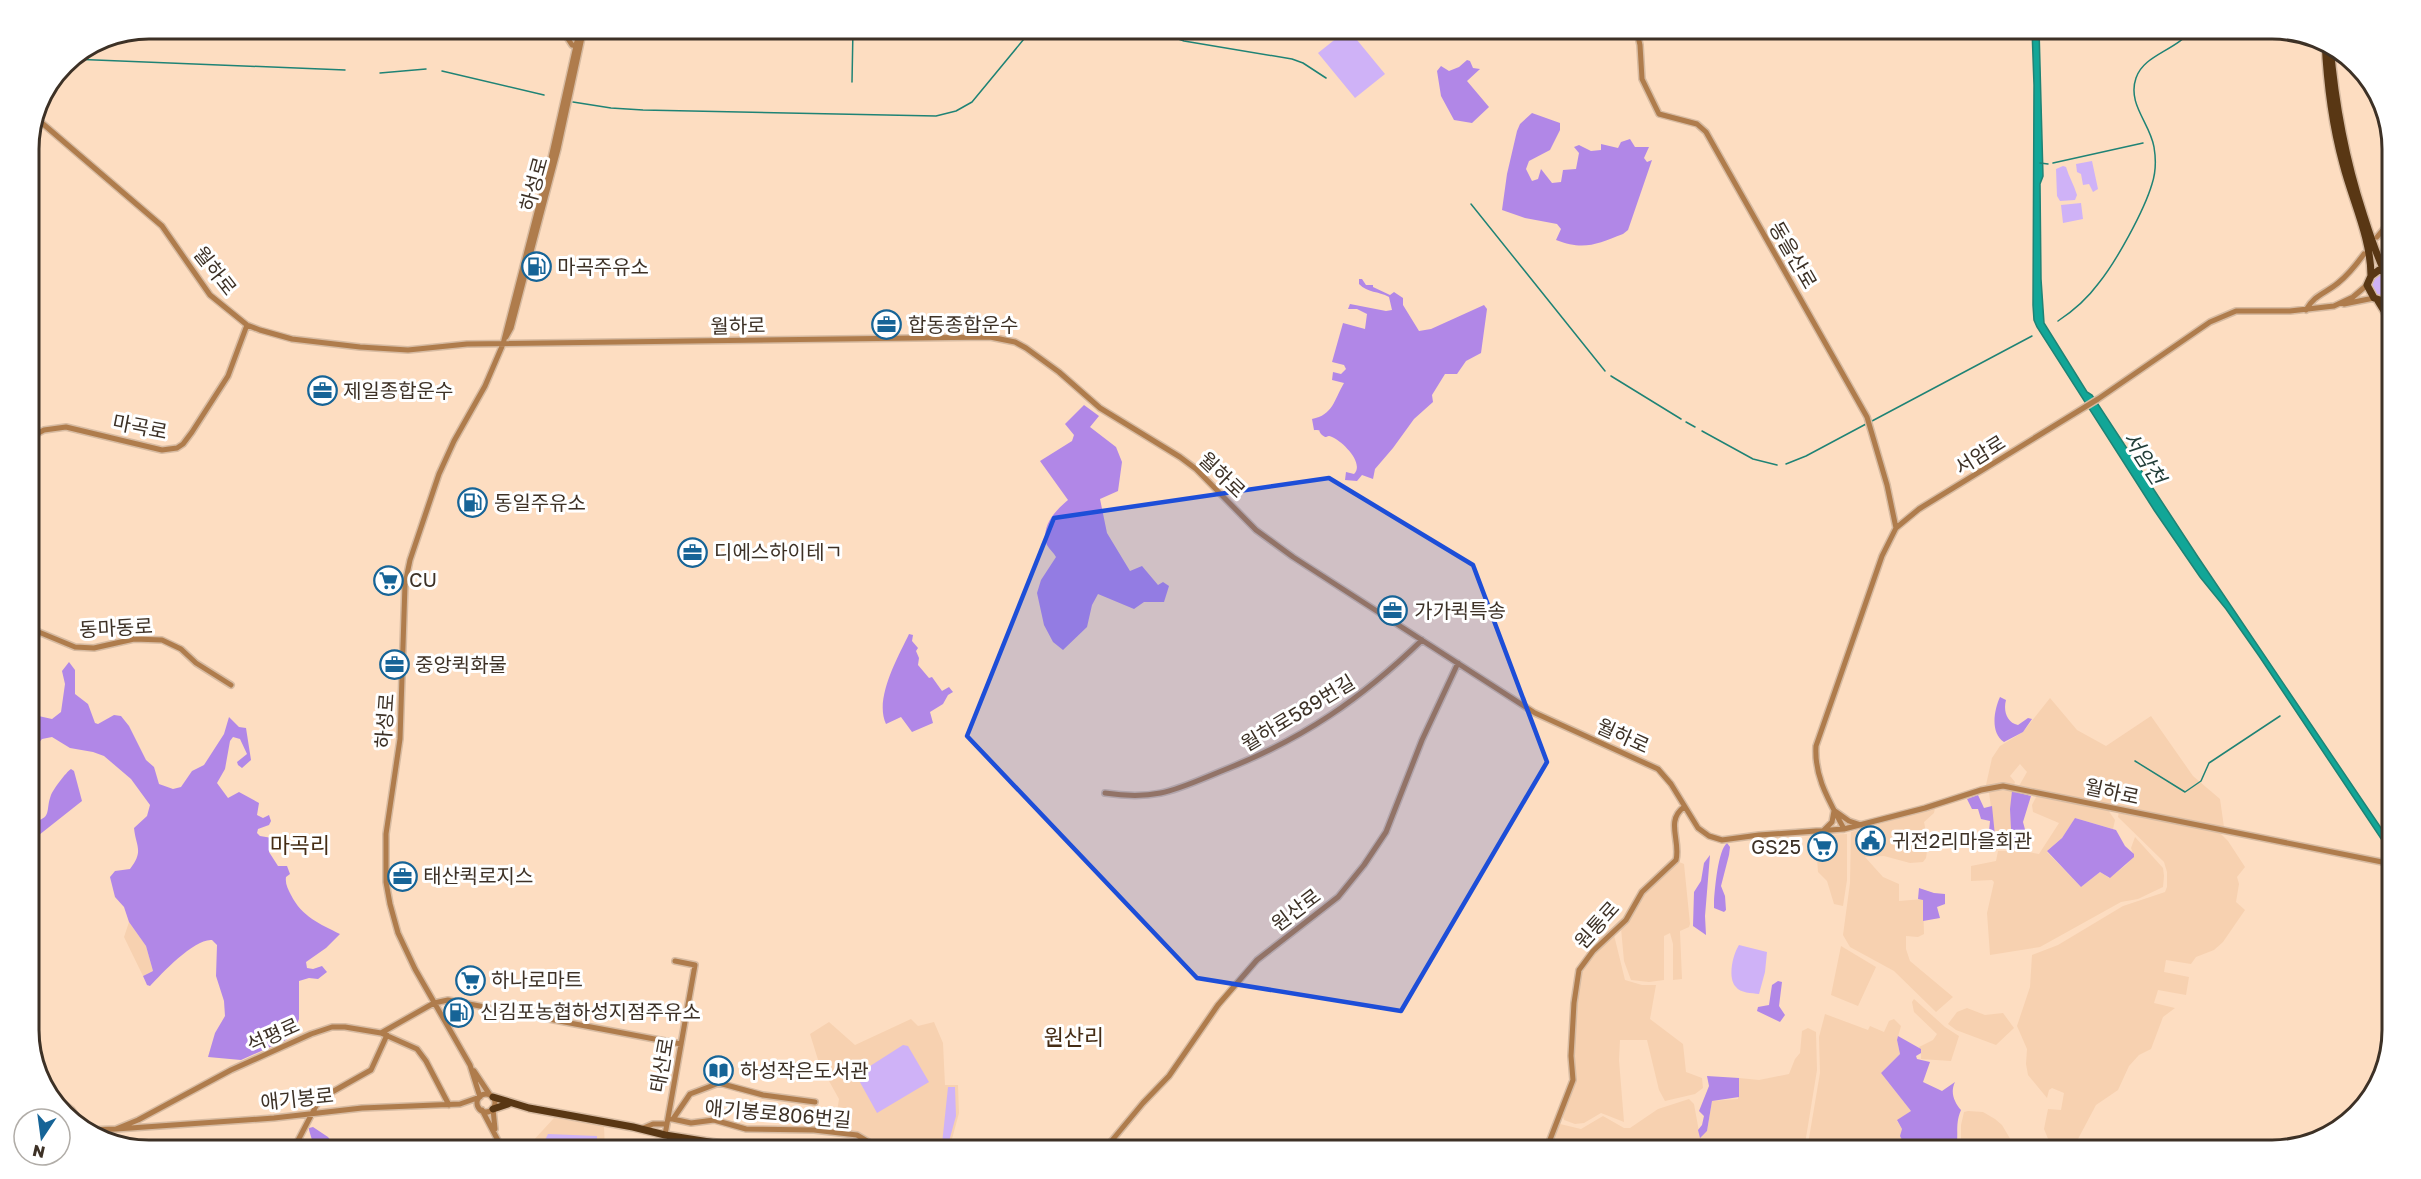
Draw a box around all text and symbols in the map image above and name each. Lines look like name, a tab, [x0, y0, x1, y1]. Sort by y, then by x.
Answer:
street label: 하성로	[514, 154, 552, 214]
street label: 동을산로	[1765, 217, 1823, 292]
street label: 월하로	[189, 241, 242, 300]
fuel station icon: 마곡주유소	[520, 251, 552, 283]
place label: 마곡주유소	[557, 254, 649, 278]
office icon: 합동종합운수	[871, 309, 903, 341]
place label: 합동종합운수	[908, 312, 1018, 336]
street label: 월하로	[710, 313, 766, 337]
office icon: 제일종합운수	[306, 375, 338, 407]
place label: 제일종합운수	[343, 378, 453, 402]
street label: 마곡로	[111, 409, 170, 443]
water label: 서암천	[2118, 426, 2173, 491]
street label: 서암로	[1950, 429, 2009, 479]
street label: 월하로	[1195, 446, 1251, 502]
fuel station icon: 동일주유소	[457, 487, 489, 519]
place label: 동일주유소	[494, 490, 586, 514]
office icon: 디에스하이테ㄱ	[677, 536, 709, 568]
place label: 디에스하이테ㄱ	[714, 539, 843, 563]
supermarket icon: CU	[372, 564, 404, 596]
place label: CU	[409, 567, 437, 591]
office icon: 가가퀵특송	[1377, 595, 1409, 627]
place label: 가가퀵특송	[1414, 598, 1506, 622]
street label: 동마동로	[79, 613, 153, 641]
office icon: 중앙퀵화물	[378, 649, 410, 681]
place label: 중앙퀵화물	[415, 652, 507, 676]
street label: 월하로589번길	[1236, 669, 1358, 755]
street label: 하성로	[370, 693, 398, 749]
street label: 월하로	[1593, 713, 1654, 757]
street label: 월하로	[2083, 774, 2142, 808]
public building icon: 귀전2리마을회관	[1855, 825, 1887, 857]
place label: 귀전2리마을회관	[1892, 828, 2032, 852]
district label: 마곡리	[270, 831, 330, 858]
supermarket icon: GS25	[1806, 831, 1838, 863]
place label: GS25	[1751, 834, 1801, 858]
office icon: 태산퀵로지스	[386, 860, 418, 892]
place label: 태산퀵로지스	[423, 863, 533, 887]
street label: 원산로	[1266, 883, 1325, 935]
street label: 원통로	[1569, 896, 1624, 953]
supermarket icon: 하나로마트	[454, 964, 486, 996]
place label: 하나로마트	[491, 967, 583, 991]
fuel station icon: 신김포농협하성지점주유소	[443, 996, 475, 1028]
place label: 신김포농협하성지점주유소	[480, 999, 701, 1023]
street label: 석평로	[242, 1012, 303, 1056]
district label: 원산리	[1044, 1023, 1104, 1050]
street label: 태산로	[644, 1036, 678, 1094]
library icon: 하성작은도서관	[703, 1055, 735, 1087]
place label: 하성작은도서관	[740, 1058, 869, 1082]
street label: 애기봉로	[259, 1082, 335, 1114]
street label: 애기봉로806번길	[704, 1095, 852, 1131]
north arrow	[12, 1107, 72, 1167]
text: N	[30, 1141, 47, 1163]

